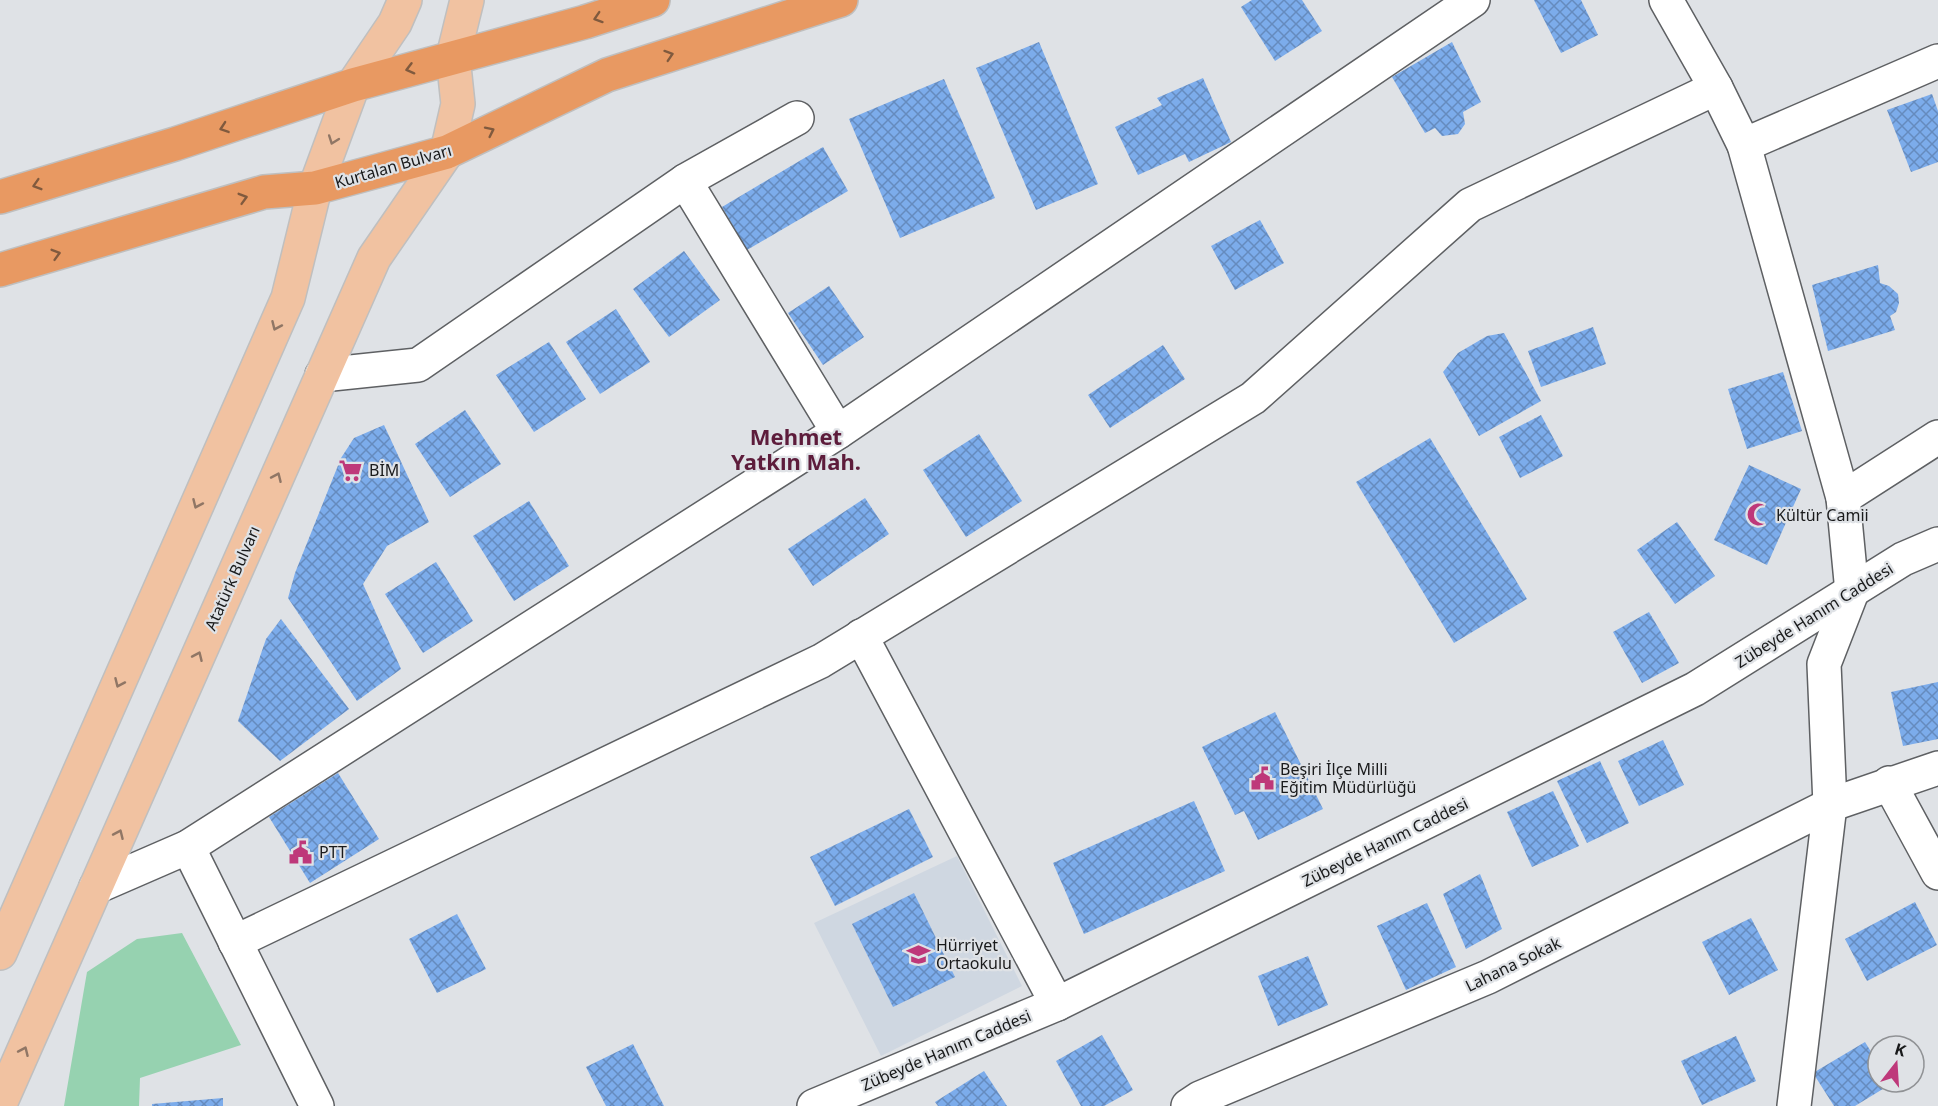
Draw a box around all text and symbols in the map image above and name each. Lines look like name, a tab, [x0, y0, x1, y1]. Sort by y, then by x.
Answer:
one-way arrow	[593, 11, 604, 23]
one-way arrow	[663, 50, 674, 62]
one-way arrow	[405, 62, 416, 74]
one-way arrow	[219, 121, 230, 133]
one-way arrow	[484, 127, 495, 139]
one-way arrow	[327, 134, 340, 145]
street label: Kurtalan Bulvarı	[332, 139, 454, 193]
one-way arrow	[33, 178, 43, 190]
one-way arrow	[237, 193, 248, 205]
one-way arrow	[50, 249, 61, 261]
one-way arrow	[271, 320, 283, 331]
district label: Mehmet Yatkın Mah.	[731, 421, 861, 476]
supermarket icon: BİM	[338, 457, 364, 483]
place label: BİM	[369, 459, 399, 481]
one-way arrow	[270, 473, 282, 484]
one-way arrow	[193, 498, 205, 509]
mosque icon: Kültür Camii	[1745, 502, 1771, 528]
place label: Kültür Camii	[1776, 504, 1869, 526]
street label: Atatürk Bulvarı	[199, 522, 265, 634]
street label: Zübeyde Hanım Caddesi	[1731, 557, 1897, 673]
one-way arrow	[191, 651, 203, 662]
one-way arrow	[114, 677, 126, 688]
place label: Beşiri İlçe Milli Eğitim Müdürlüğü	[1280, 758, 1416, 798]
public building icon: Beşiri İlçe Milli Eğitim Müdürlüğü	[1249, 765, 1275, 791]
street label: Zübeyde Hanım Caddesi	[1298, 792, 1472, 892]
one-way arrow	[112, 829, 124, 840]
public building icon: PTT	[288, 839, 314, 865]
place label: PTT	[319, 841, 347, 863]
street label: Lahana Sokak	[1462, 931, 1565, 997]
place label: Hürriyet Ortaokulu	[936, 934, 1012, 974]
school or university icon: Hürriyet Ortaokulu	[905, 941, 931, 967]
street label: Zübeyde Hanım Caddesi	[858, 1004, 1034, 1096]
north arrow	[1866, 1034, 1926, 1094]
text: K	[1892, 1038, 1909, 1062]
one-way arrow	[16, 1046, 28, 1057]

